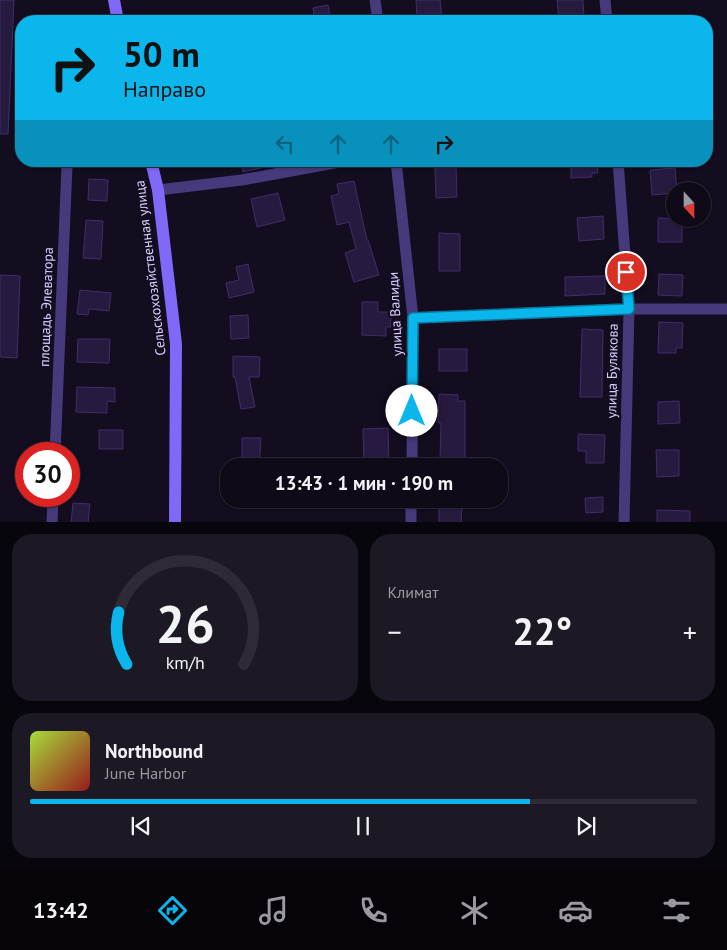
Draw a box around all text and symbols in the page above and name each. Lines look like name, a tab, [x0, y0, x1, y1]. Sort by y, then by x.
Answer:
text: 50 m	[123, 31, 200, 77]
icon: right	[40, 35, 105, 100]
text: Направо	[123, 75, 206, 103]
icon: left	[271, 130, 299, 158]
icon: ahead	[324, 130, 352, 158]
icon: ahead	[377, 130, 405, 158]
icon: right	[430, 130, 458, 158]
street label: Сельскохозяйственная улица	[130, 179, 170, 357]
north arrow	[666, 182, 711, 228]
map controls	[666, 182, 711, 227]
street label: площадь Элеватора	[35, 247, 57, 367]
pin	[605, 251, 647, 293]
icon: arrive	[612, 258, 640, 286]
street label: улица Валиди	[384, 271, 406, 357]
street label: улица Булякова	[602, 323, 622, 419]
position arrow	[385, 384, 437, 436]
speed limit sign: 30	[15, 442, 80, 507]
text: 13:43 · 1 мин · 190 m	[275, 471, 453, 495]
text: Климат	[388, 582, 439, 602]
text: 26	[155, 590, 214, 657]
text: 22°	[512, 606, 572, 655]
text: −	[388, 613, 402, 650]
text: +	[683, 613, 697, 650]
text: km/h	[165, 651, 204, 674]
text: Northbound	[105, 739, 203, 763]
text: June Harbor	[105, 763, 186, 783]
icon: previous	[127, 812, 155, 840]
icon: pause	[349, 812, 377, 840]
icon: next	[572, 812, 600, 840]
icon: directions	[155, 893, 190, 928]
icon: music	[256, 893, 291, 928]
icon: phone	[356, 893, 391, 928]
icon: climate	[457, 893, 492, 928]
icon: car	[558, 893, 593, 928]
icon: filters	[659, 893, 694, 928]
text: 13:42	[33, 896, 89, 924]

